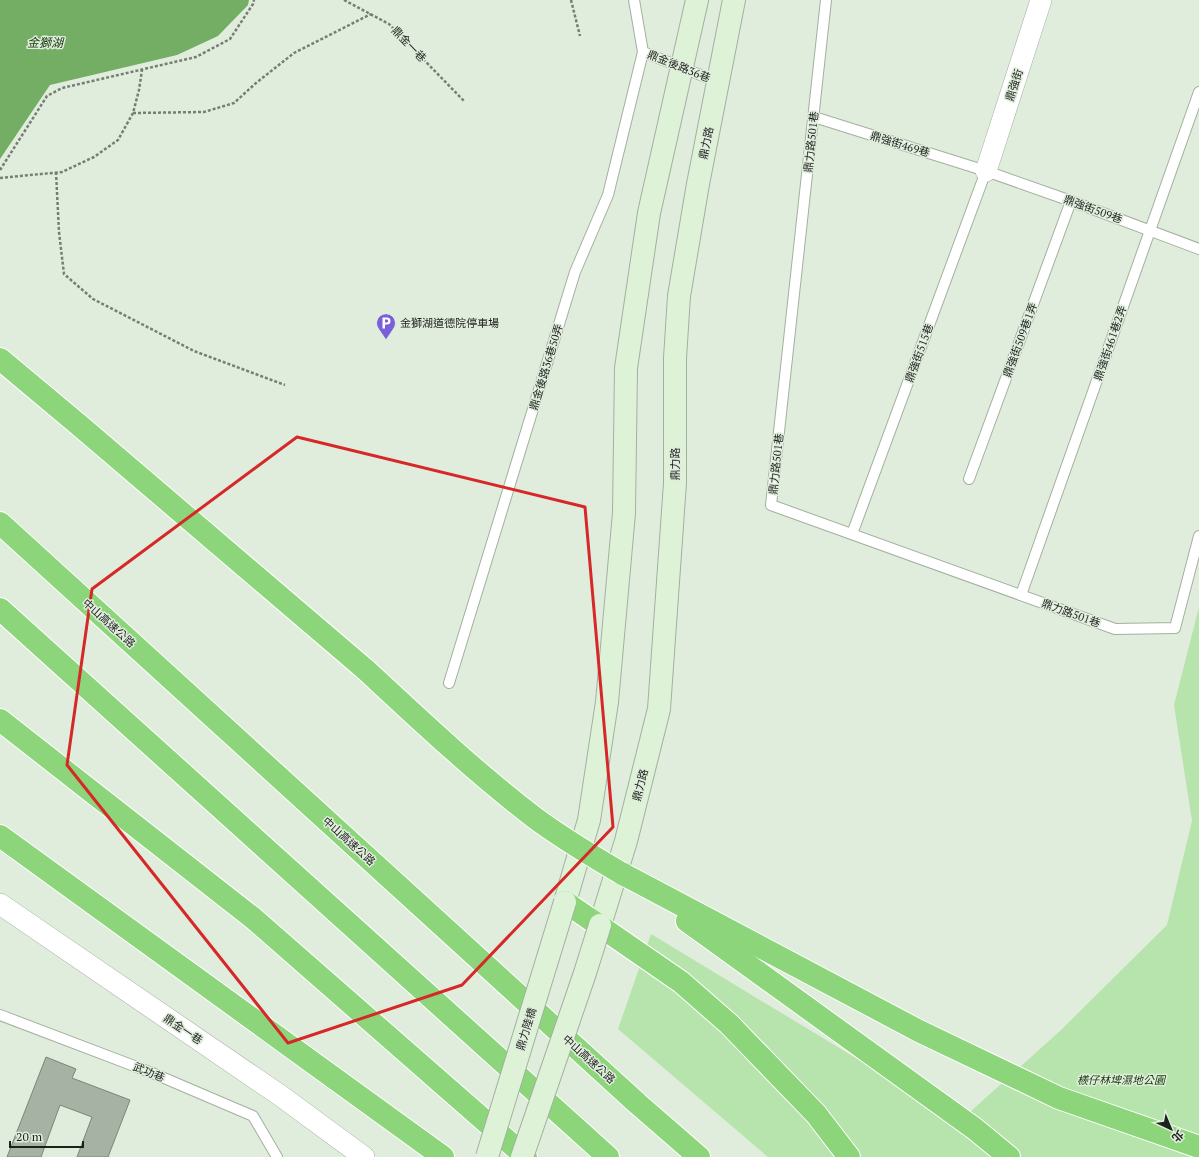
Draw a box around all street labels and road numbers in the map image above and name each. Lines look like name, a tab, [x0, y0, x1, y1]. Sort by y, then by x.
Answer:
street label: 鼎金一巷	[389, 23, 429, 65]
street label: 鼎金後路36巷	[645, 47, 713, 85]
street label: 鼎強街	[1002, 67, 1026, 103]
street label: 鼎力路501巷	[801, 111, 821, 173]
street label: 鼎力路	[696, 125, 716, 161]
street label: 鼎強街469巷	[869, 128, 931, 160]
street label: 鼎強街509巷	[1062, 192, 1124, 226]
street label: 鼎強街509巷1弄	[1000, 301, 1040, 379]
street label: 鼎強街461巷2弄	[1091, 304, 1129, 382]
street label: 鼎金後路36巷50弄	[526, 322, 566, 412]
street label: 鼎強街515巷	[902, 322, 936, 384]
street label: 鼎力路501巷	[766, 433, 786, 495]
street label: 鼎力路	[668, 448, 682, 481]
street label: 中山高速公路	[80, 596, 138, 650]
street label: 鼎力路501巷	[1040, 596, 1102, 630]
street label: 鼎力路	[629, 767, 651, 803]
street label: 中山高速公路	[320, 814, 378, 868]
street label: 鼎力陸橋	[513, 1006, 539, 1052]
street label: 鼎金一巷	[161, 1011, 205, 1047]
street label: 中山高速公路	[560, 1032, 618, 1086]
street label: 武功巷	[131, 1059, 167, 1085]

